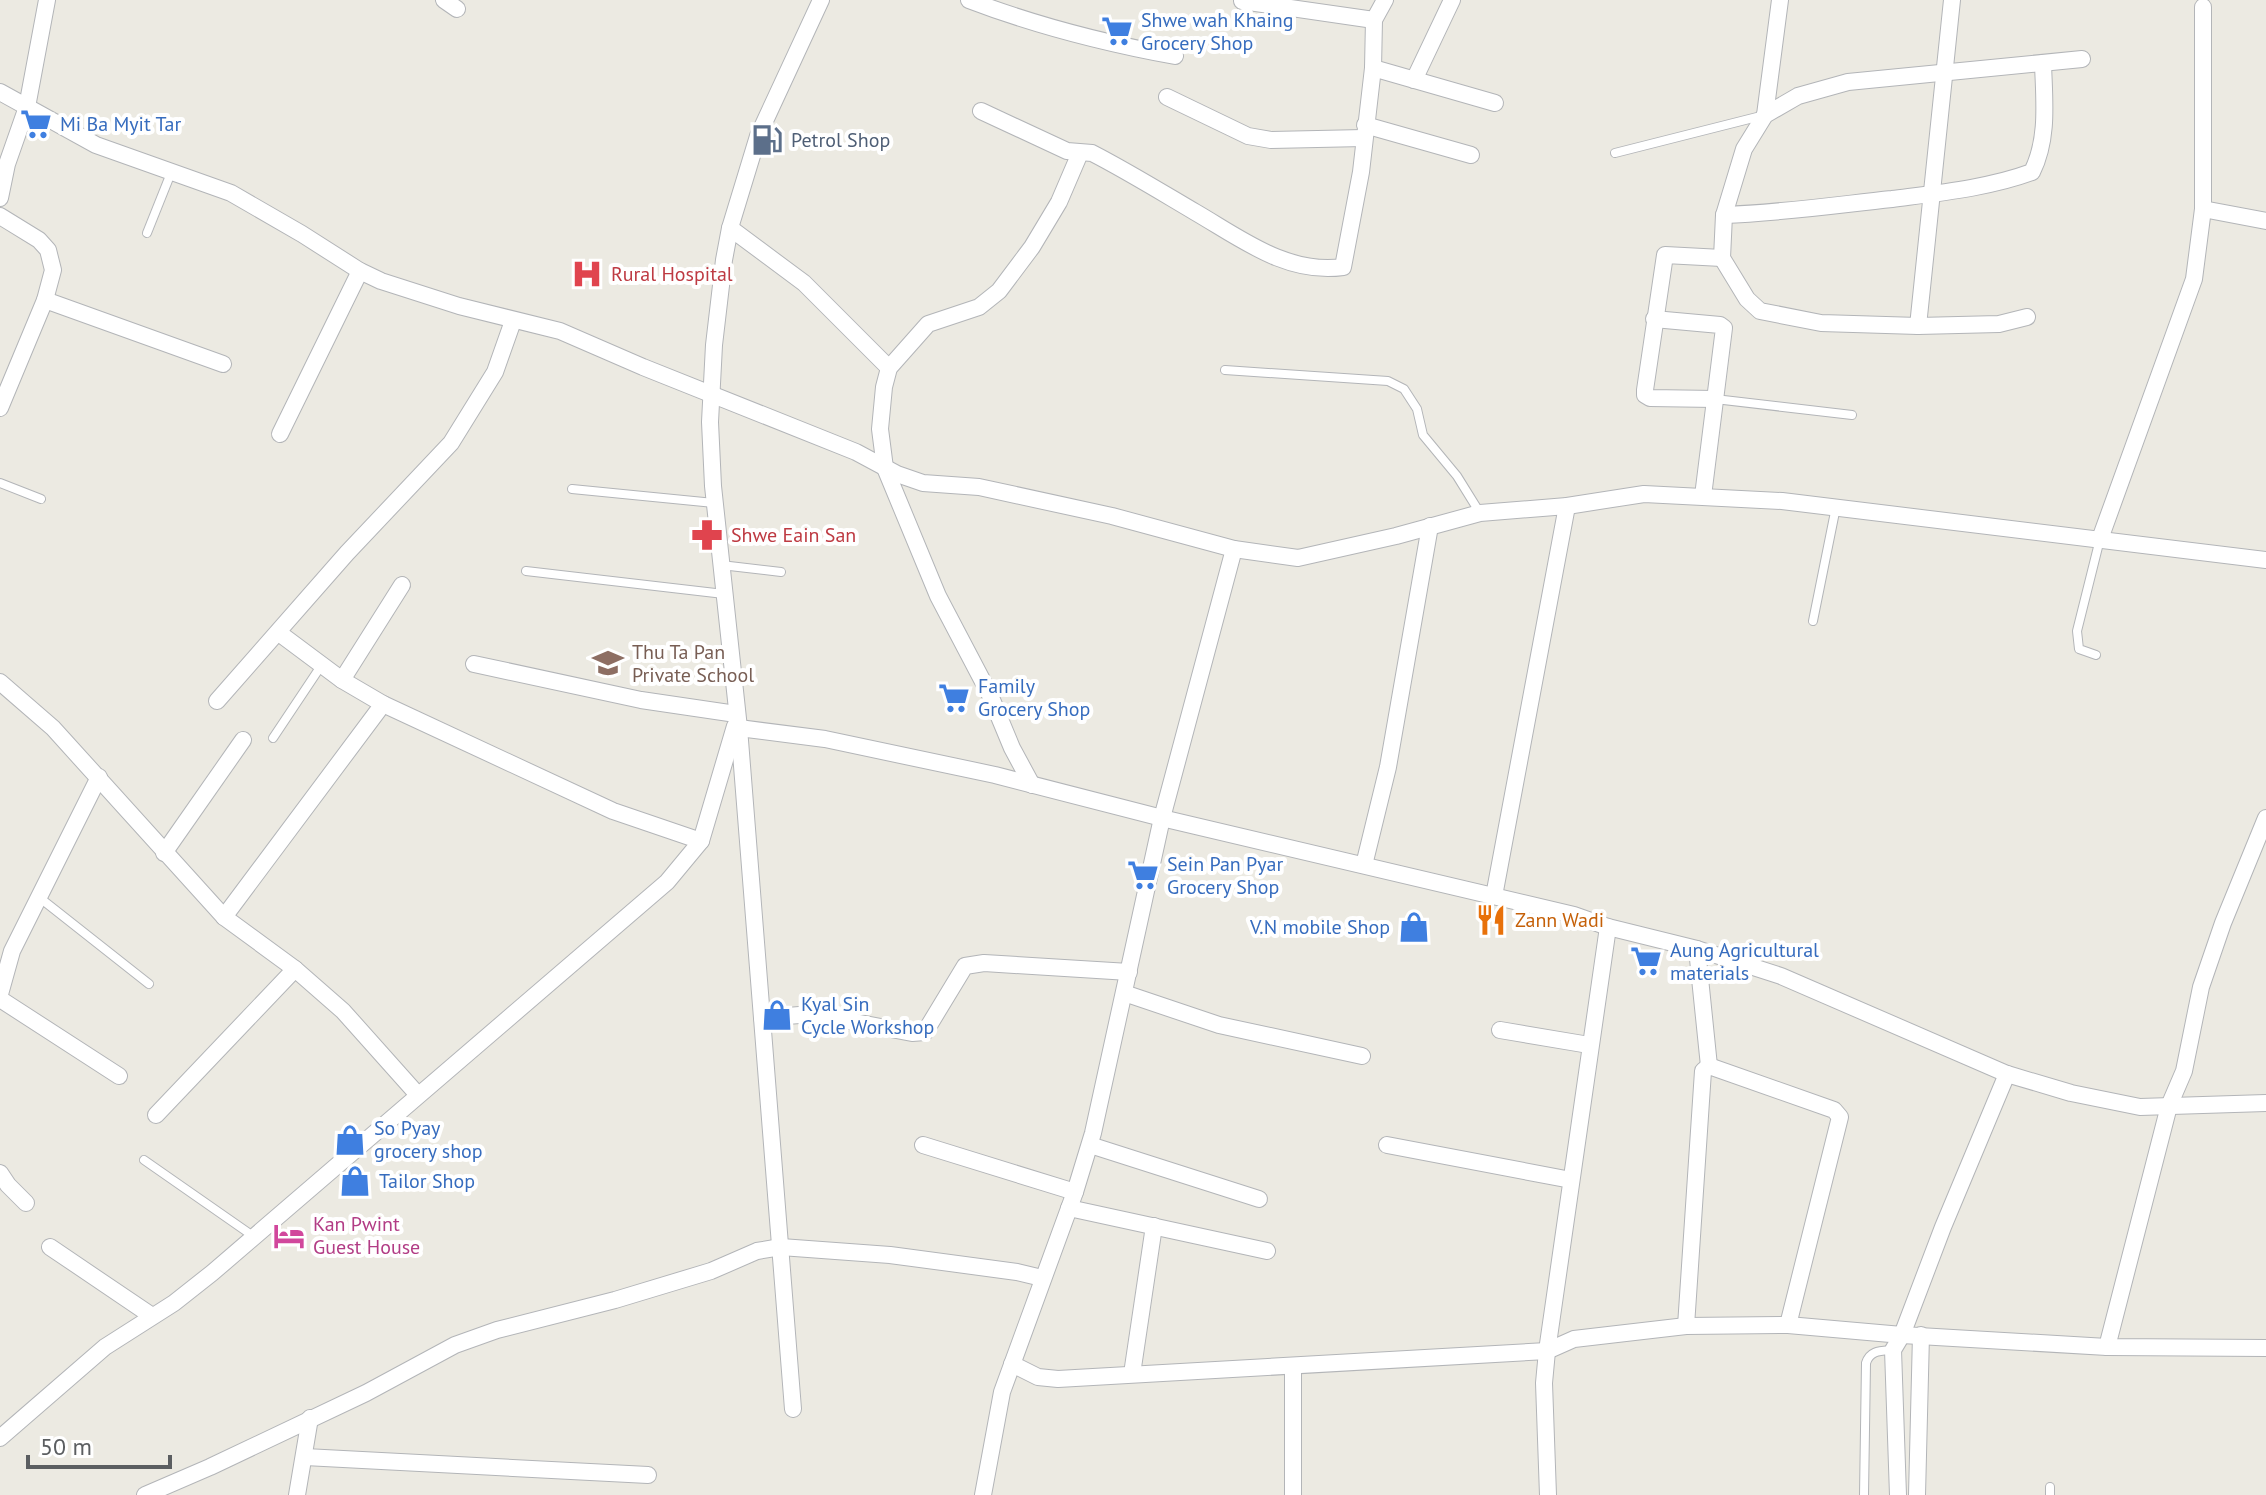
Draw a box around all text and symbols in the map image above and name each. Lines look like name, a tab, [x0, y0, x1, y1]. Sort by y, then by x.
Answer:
place label: Shwe wah Khaing Grocery Shop	[1141, 7, 1294, 56]
supermarket icon: Shwe wah Khaing Grocery Shop	[1100, 14, 1134, 48]
supermarket icon: Mi Ba Myit Tar	[19, 107, 53, 141]
place label: Mi Ba Myit Tar	[60, 111, 181, 137]
fuel station icon: Petrol Shop	[750, 123, 784, 157]
place label: Petrol Shop	[791, 127, 890, 153]
hospital icon: Rural Hospital	[570, 257, 604, 291]
place label: Rural Hospital	[611, 261, 733, 287]
pharmacy icon: Shwe Eain San	[690, 518, 724, 552]
place label: Shwe Eain San	[731, 522, 856, 548]
place label: Thu Ta Pan Private School	[632, 639, 754, 688]
school or university icon: Thu Ta Pan Private School	[591, 646, 625, 680]
place label: Family Grocery Shop	[978, 673, 1090, 722]
supermarket icon: Family Grocery Shop	[937, 681, 971, 715]
place label: Sein Pan Pyar Grocery Shop	[1167, 851, 1284, 900]
supermarket icon: Sein Pan Pyar Grocery Shop	[1126, 858, 1160, 892]
restaurant icon: Zann Wadi	[1474, 903, 1508, 937]
place label: Zann Wadi	[1515, 907, 1604, 933]
shop icon: V.N mobile Shop	[1397, 910, 1431, 944]
place label: V.N mobile Shop	[1249, 914, 1390, 940]
place label: Aung Agricultural materials	[1670, 937, 1819, 986]
supermarket icon: Aung Agricultural materials	[1629, 944, 1663, 978]
place label: Kyal Sin Cycle Workshop	[801, 991, 934, 1040]
shop icon: Kyal Sin Cycle Workshop	[760, 998, 794, 1032]
place label: So Pyay grocery shop	[374, 1115, 483, 1164]
shop icon: So Pyay grocery shop	[333, 1123, 367, 1157]
shop icon: Tailor Shop	[338, 1164, 372, 1198]
place label: Tailor Shop	[379, 1168, 475, 1194]
place label: Kan Pwint Guest House	[313, 1211, 420, 1260]
hotel icon: Kan Pwint Guest House	[272, 1219, 306, 1253]
scale bar	[28, 1419, 170, 1469]
text: 50 m	[40, 1431, 92, 1462]

